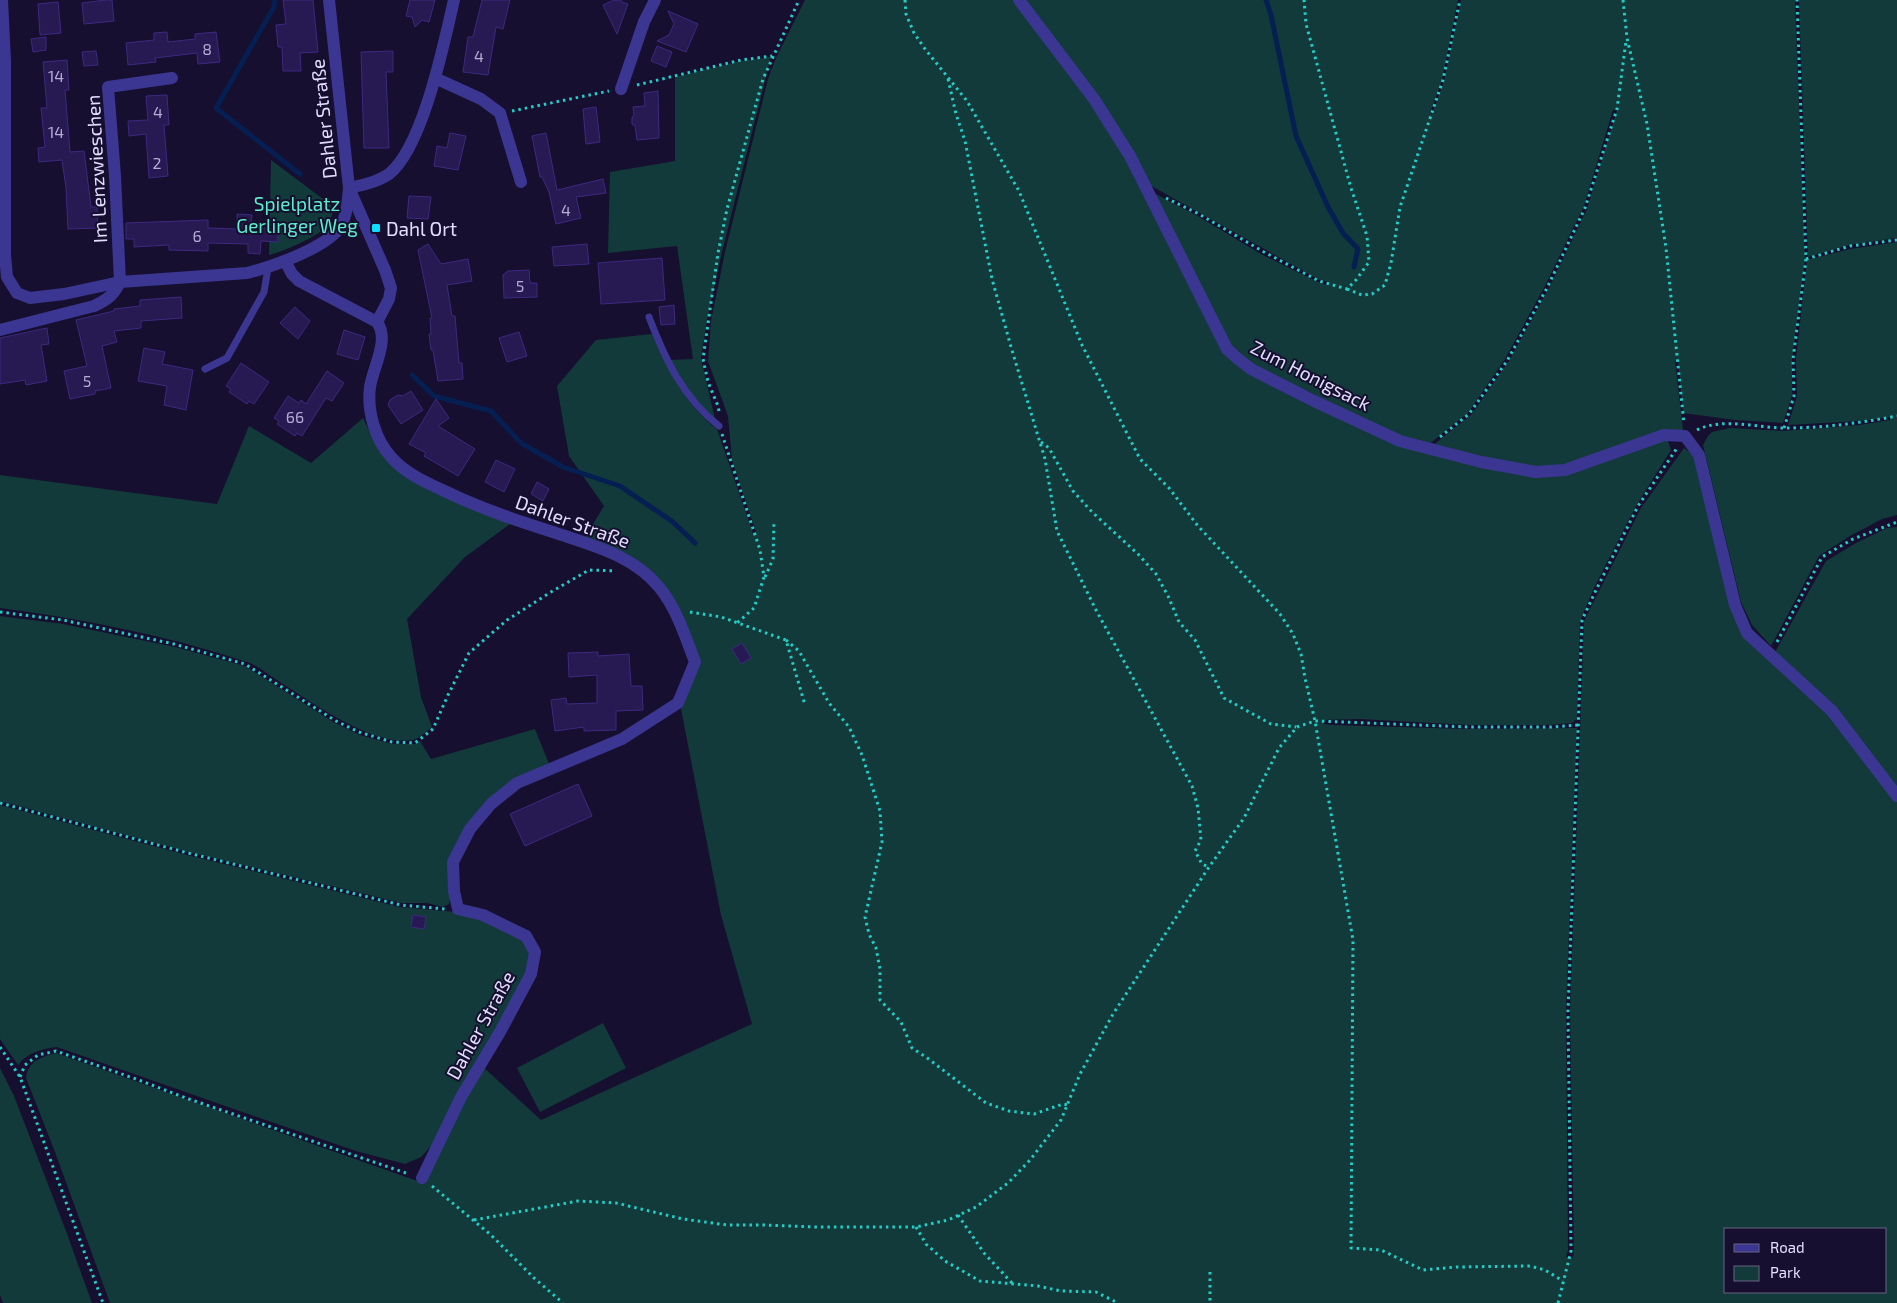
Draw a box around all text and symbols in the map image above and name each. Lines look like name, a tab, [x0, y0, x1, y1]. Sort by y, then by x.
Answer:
house number: 8	[202, 39, 212, 58]
house number: 4	[474, 46, 484, 65]
street label: Dahler Straße	[305, 58, 341, 180]
house number: 14	[48, 66, 64, 85]
street label: Im Lenzwieschen	[81, 94, 111, 244]
house number: 4	[153, 102, 163, 121]
house number: 14	[48, 122, 64, 141]
house number: 2	[153, 153, 162, 172]
park label: Spielplatz Gerlinger Weg	[236, 192, 358, 237]
house number: 4	[561, 200, 571, 219]
place label: Dahl Ort	[386, 217, 457, 240]
marker: Dahl Ort	[370, 222, 382, 234]
house number: 6	[192, 226, 202, 245]
house number: 5	[516, 276, 524, 295]
street label: Zum Honigsack	[1247, 335, 1375, 415]
house number: 5	[83, 371, 91, 390]
house number: 66	[286, 407, 304, 426]
street label: Dahler Straße	[513, 490, 633, 552]
street label: Dahler Straße	[441, 967, 519, 1083]
legend	[1724, 1228, 1887, 1293]
text: Road	[1770, 1238, 1805, 1256]
text: Park	[1770, 1263, 1801, 1281]

